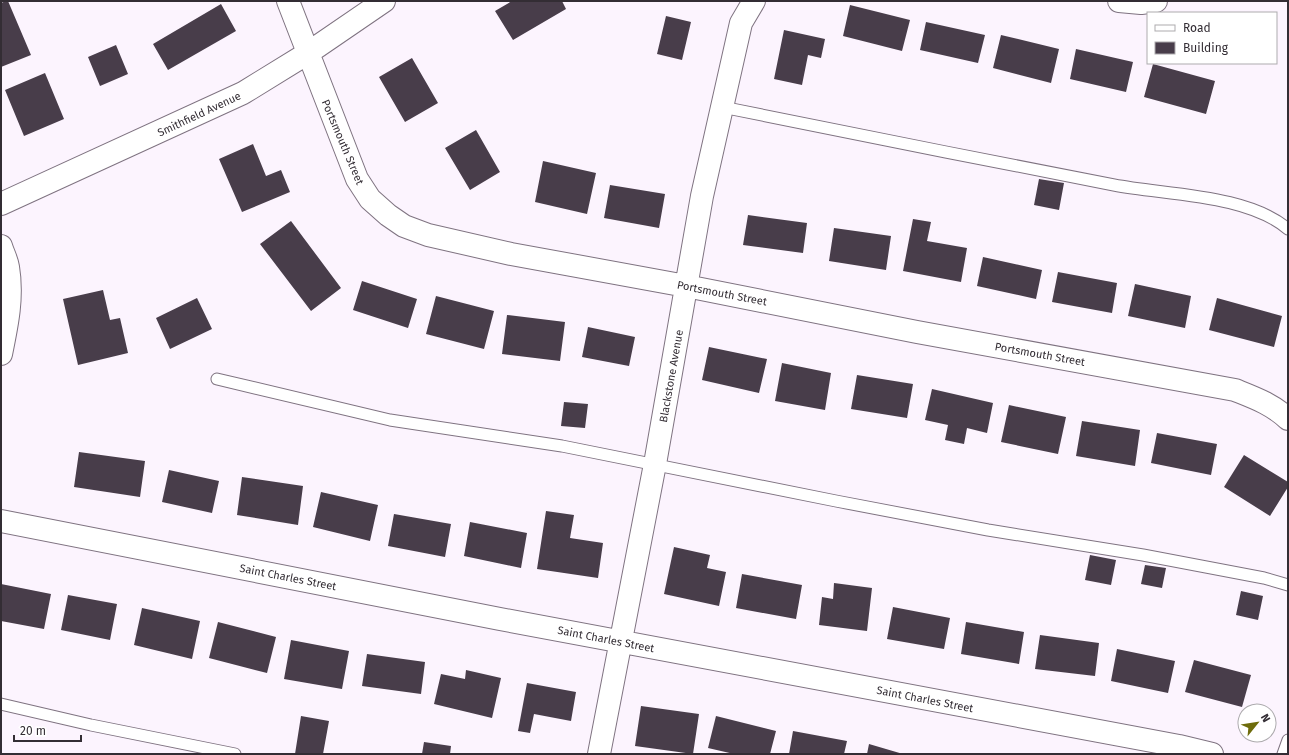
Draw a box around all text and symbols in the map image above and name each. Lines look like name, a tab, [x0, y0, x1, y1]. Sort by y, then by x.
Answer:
legend	[1147, 12, 1277, 64]
text: Road	[1183, 21, 1211, 35]
text: Building	[1183, 41, 1229, 55]
street label: Smithfield Avenue	[155, 89, 243, 139]
street label: Portsmouth Street	[319, 98, 366, 187]
street label: Portsmouth Street	[676, 278, 768, 309]
street label: Blackstone Avenue	[657, 329, 686, 423]
street label: Portsmouth Street	[994, 340, 1086, 369]
street label: Saint Charles Street	[238, 562, 337, 593]
street label: Saint Charles Street	[556, 624, 655, 655]
street label: Saint Charles Street	[875, 684, 974, 715]
north arrow	[1237, 703, 1277, 743]
text: N	[1258, 712, 1273, 725]
scale bar	[14, 717, 81, 743]
text: 20 m	[20, 724, 46, 738]

